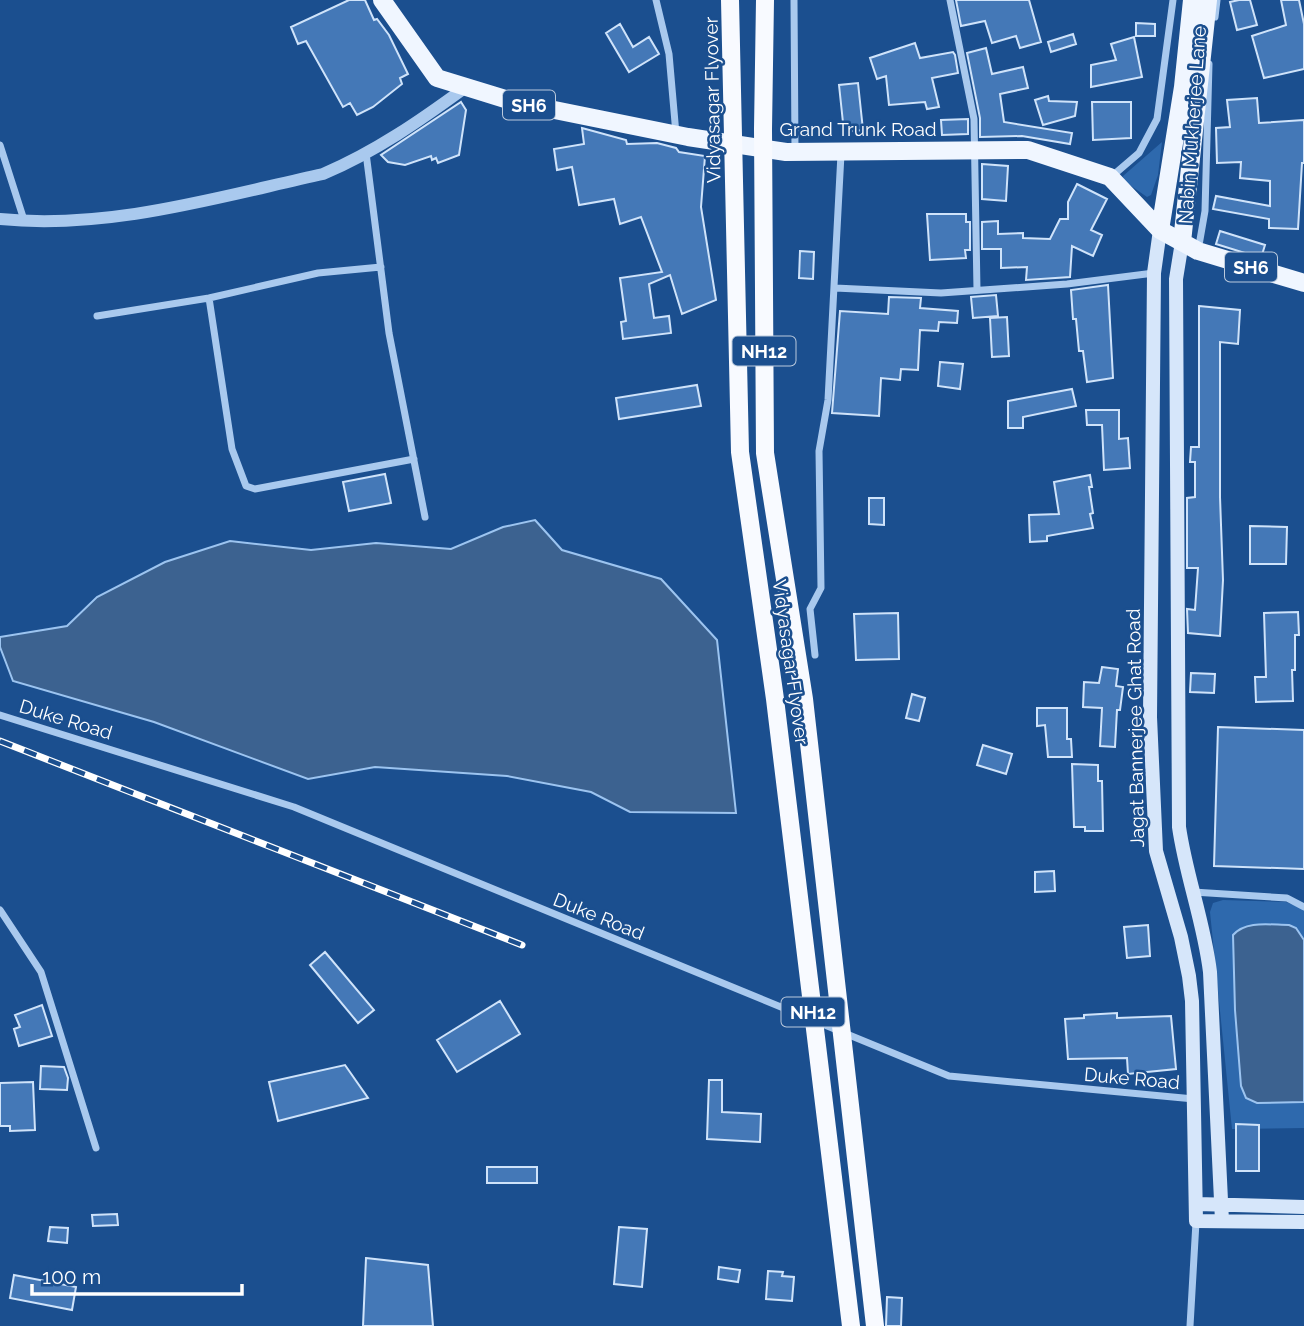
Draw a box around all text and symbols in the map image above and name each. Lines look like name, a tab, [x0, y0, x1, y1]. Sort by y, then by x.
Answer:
street label: Vidyasagar Flyover	[700, 16, 724, 183]
street label: Nabin Mukherjee Lane	[1174, 25, 1210, 225]
road number: SH6	[503, 90, 555, 120]
street label: Grand Trunk Road	[779, 118, 937, 140]
road number: SH6	[1225, 253, 1277, 282]
road number: NH12	[732, 337, 796, 366]
street label: Vidyasagar Flyover	[769, 578, 814, 746]
street label: Jagat Bannerjee Ghat Road	[1122, 608, 1148, 848]
street label: Duke Road	[17, 694, 115, 744]
street label: Duke Road	[550, 888, 648, 944]
road number: NH12	[782, 998, 844, 1027]
street label: Duke Road	[1083, 1063, 1181, 1093]
scale bar	[32, 1252, 242, 1296]
text: 100 m	[42, 1264, 101, 1289]

